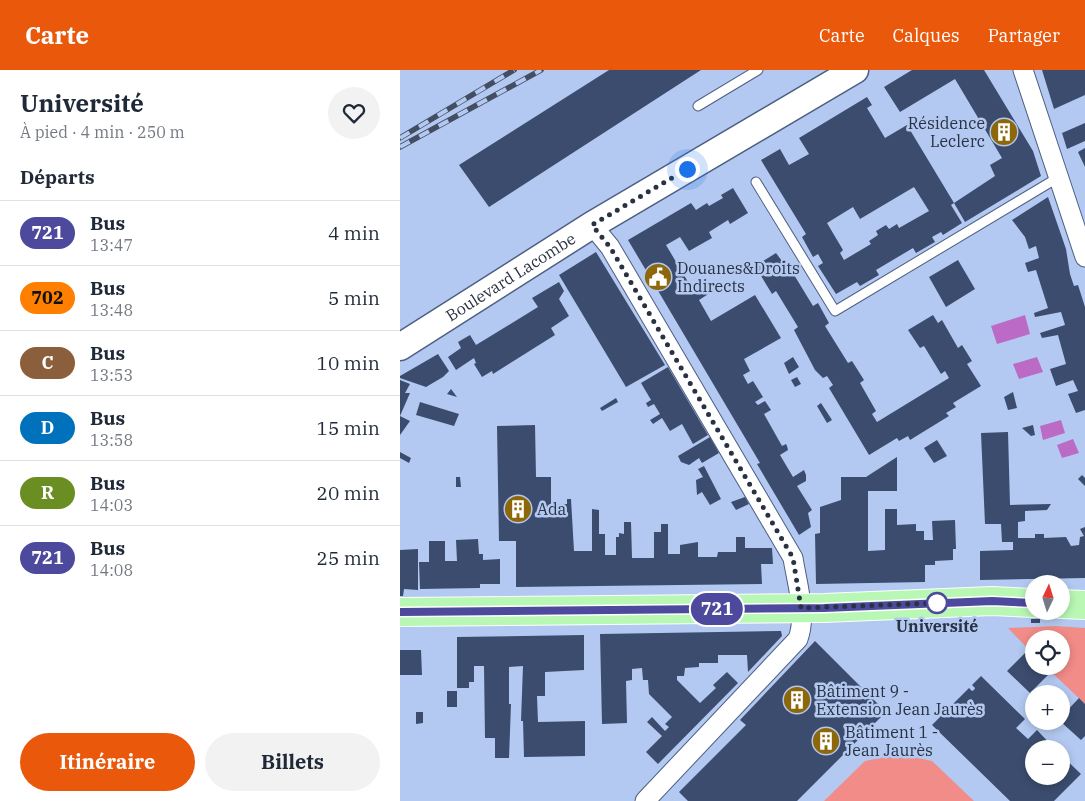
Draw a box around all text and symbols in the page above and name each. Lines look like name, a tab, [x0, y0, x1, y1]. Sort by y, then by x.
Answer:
text: Carte	[25, 19, 89, 51]
text: Carte	[819, 24, 865, 47]
text: Calques	[893, 24, 960, 47]
text: Partager	[988, 24, 1060, 47]
text: Université	[20, 87, 144, 119]
button: heart	[328, 87, 380, 139]
place label: Résidence Leclerc	[908, 113, 985, 151]
building icon: Résidence Leclerc	[989, 117, 1019, 147]
text: À pied · 4 min · 250 m	[20, 122, 185, 142]
your location	[675, 157, 700, 182]
text: Départs	[20, 165, 95, 189]
text: Bus	[90, 211, 125, 235]
text: 721	[31, 221, 64, 244]
text: 4 min	[328, 221, 380, 245]
street label: Boulevard Lacombe	[442, 228, 579, 325]
text: 13:47	[90, 235, 133, 255]
place label: Douanes&Droits Indirects	[677, 258, 800, 296]
public building icon: Douanes&Droits Indirects	[643, 262, 673, 292]
text: Bus	[90, 276, 125, 300]
text: 702	[31, 286, 64, 309]
text: 5 min	[328, 286, 380, 310]
text: 13:48	[90, 300, 133, 320]
text: Bus	[90, 341, 125, 365]
text: C	[42, 351, 53, 374]
text: 10 min	[317, 351, 380, 375]
text: 13:53	[90, 365, 133, 385]
text: Bus	[90, 406, 125, 430]
text: D	[41, 416, 54, 439]
text: 15 min	[317, 416, 380, 440]
text: 13:58	[90, 430, 133, 450]
text: Bus	[90, 471, 125, 495]
text: R	[41, 481, 54, 504]
text: 20 min	[317, 481, 380, 505]
building icon: Ada	[503, 494, 533, 524]
text: 14:03	[90, 495, 133, 515]
place label: Ada	[537, 499, 567, 519]
text: Bus	[90, 536, 125, 560]
text: 721	[31, 546, 64, 569]
text: 25 min	[317, 546, 380, 570]
text: 14:08	[90, 560, 133, 580]
north arrow	[1025, 575, 1070, 620]
map controls	[1025, 575, 1070, 785]
marker: Université	[926, 592, 948, 614]
line badge: 721	[688, 593, 746, 625]
text: 721	[701, 597, 733, 620]
place label: Université	[896, 616, 978, 636]
button: locate	[1025, 630, 1070, 675]
place label: Bâtiment 9 - Extension Jean Jaurès	[816, 681, 983, 719]
building icon: Bâtiment 9 - Extension Jean Jaurès	[782, 685, 812, 715]
button: +	[1025, 685, 1070, 730]
place label: Bâtiment 1 - Jean Jaurès	[845, 722, 938, 760]
building icon: Bâtiment 1 - Jean Jaurès	[811, 726, 841, 756]
button: Itinéraire	[20, 733, 195, 791]
button: Billets	[205, 733, 380, 791]
button: −	[1025, 740, 1070, 785]

